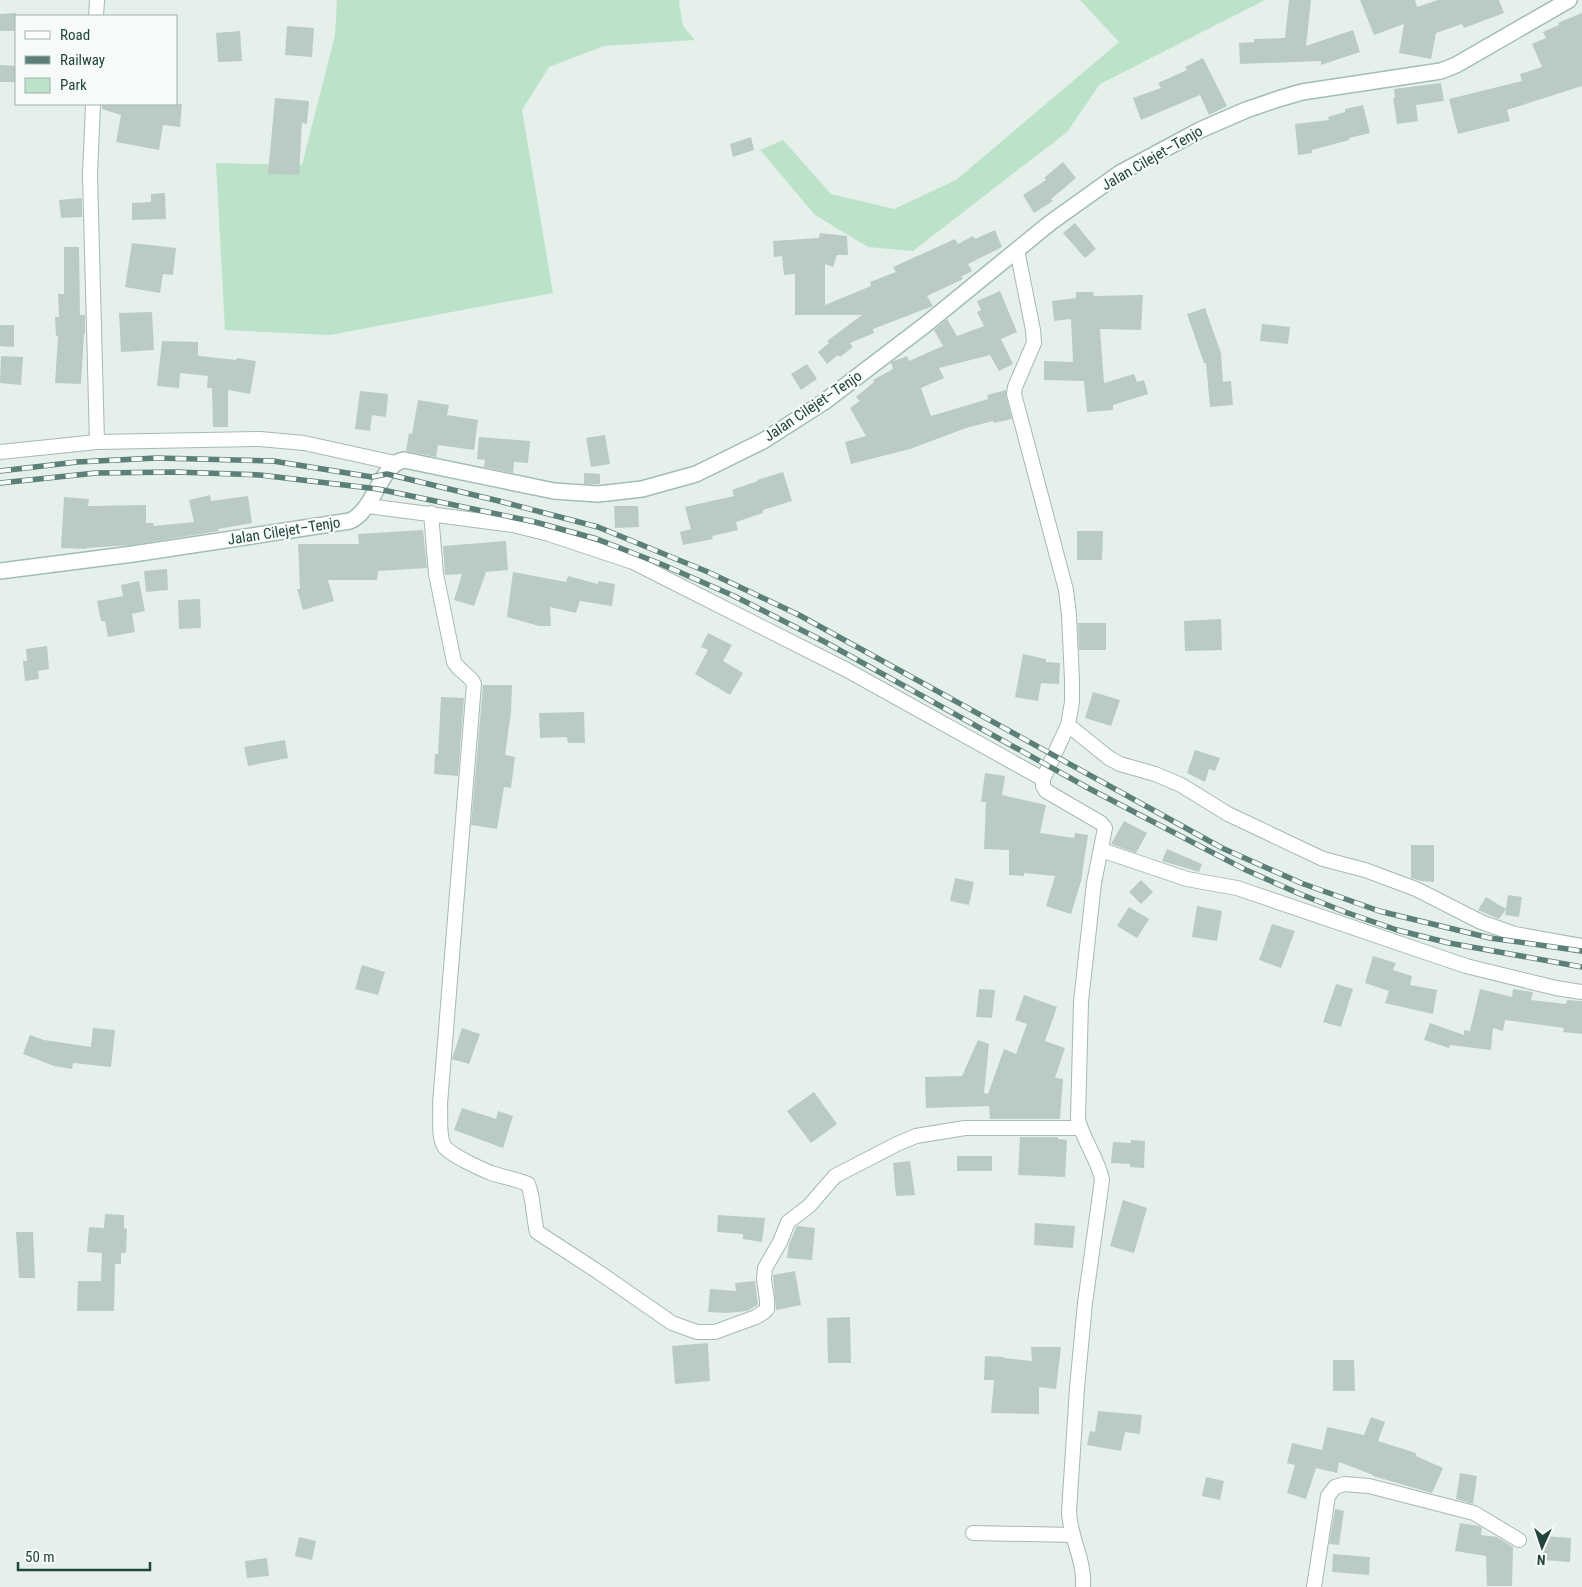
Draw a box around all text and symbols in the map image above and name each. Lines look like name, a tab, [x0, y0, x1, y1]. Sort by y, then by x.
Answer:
legend	[15, 15, 178, 105]
text: Road	[60, 26, 90, 44]
text: Railway	[60, 51, 105, 69]
text: Park	[60, 76, 87, 94]
street label: Jalan Cilejet–Tenjo	[1098, 122, 1206, 194]
street label: Jalan Cilejet–Tenjo	[761, 367, 865, 445]
street label: Jalan Cilejet–Tenjo	[226, 513, 342, 549]
north arrow	[1517, 1522, 1567, 1572]
scale bar	[18, 1540, 150, 1572]
text: 50 m	[25, 1548, 55, 1566]
text: N	[1537, 1552, 1546, 1568]

